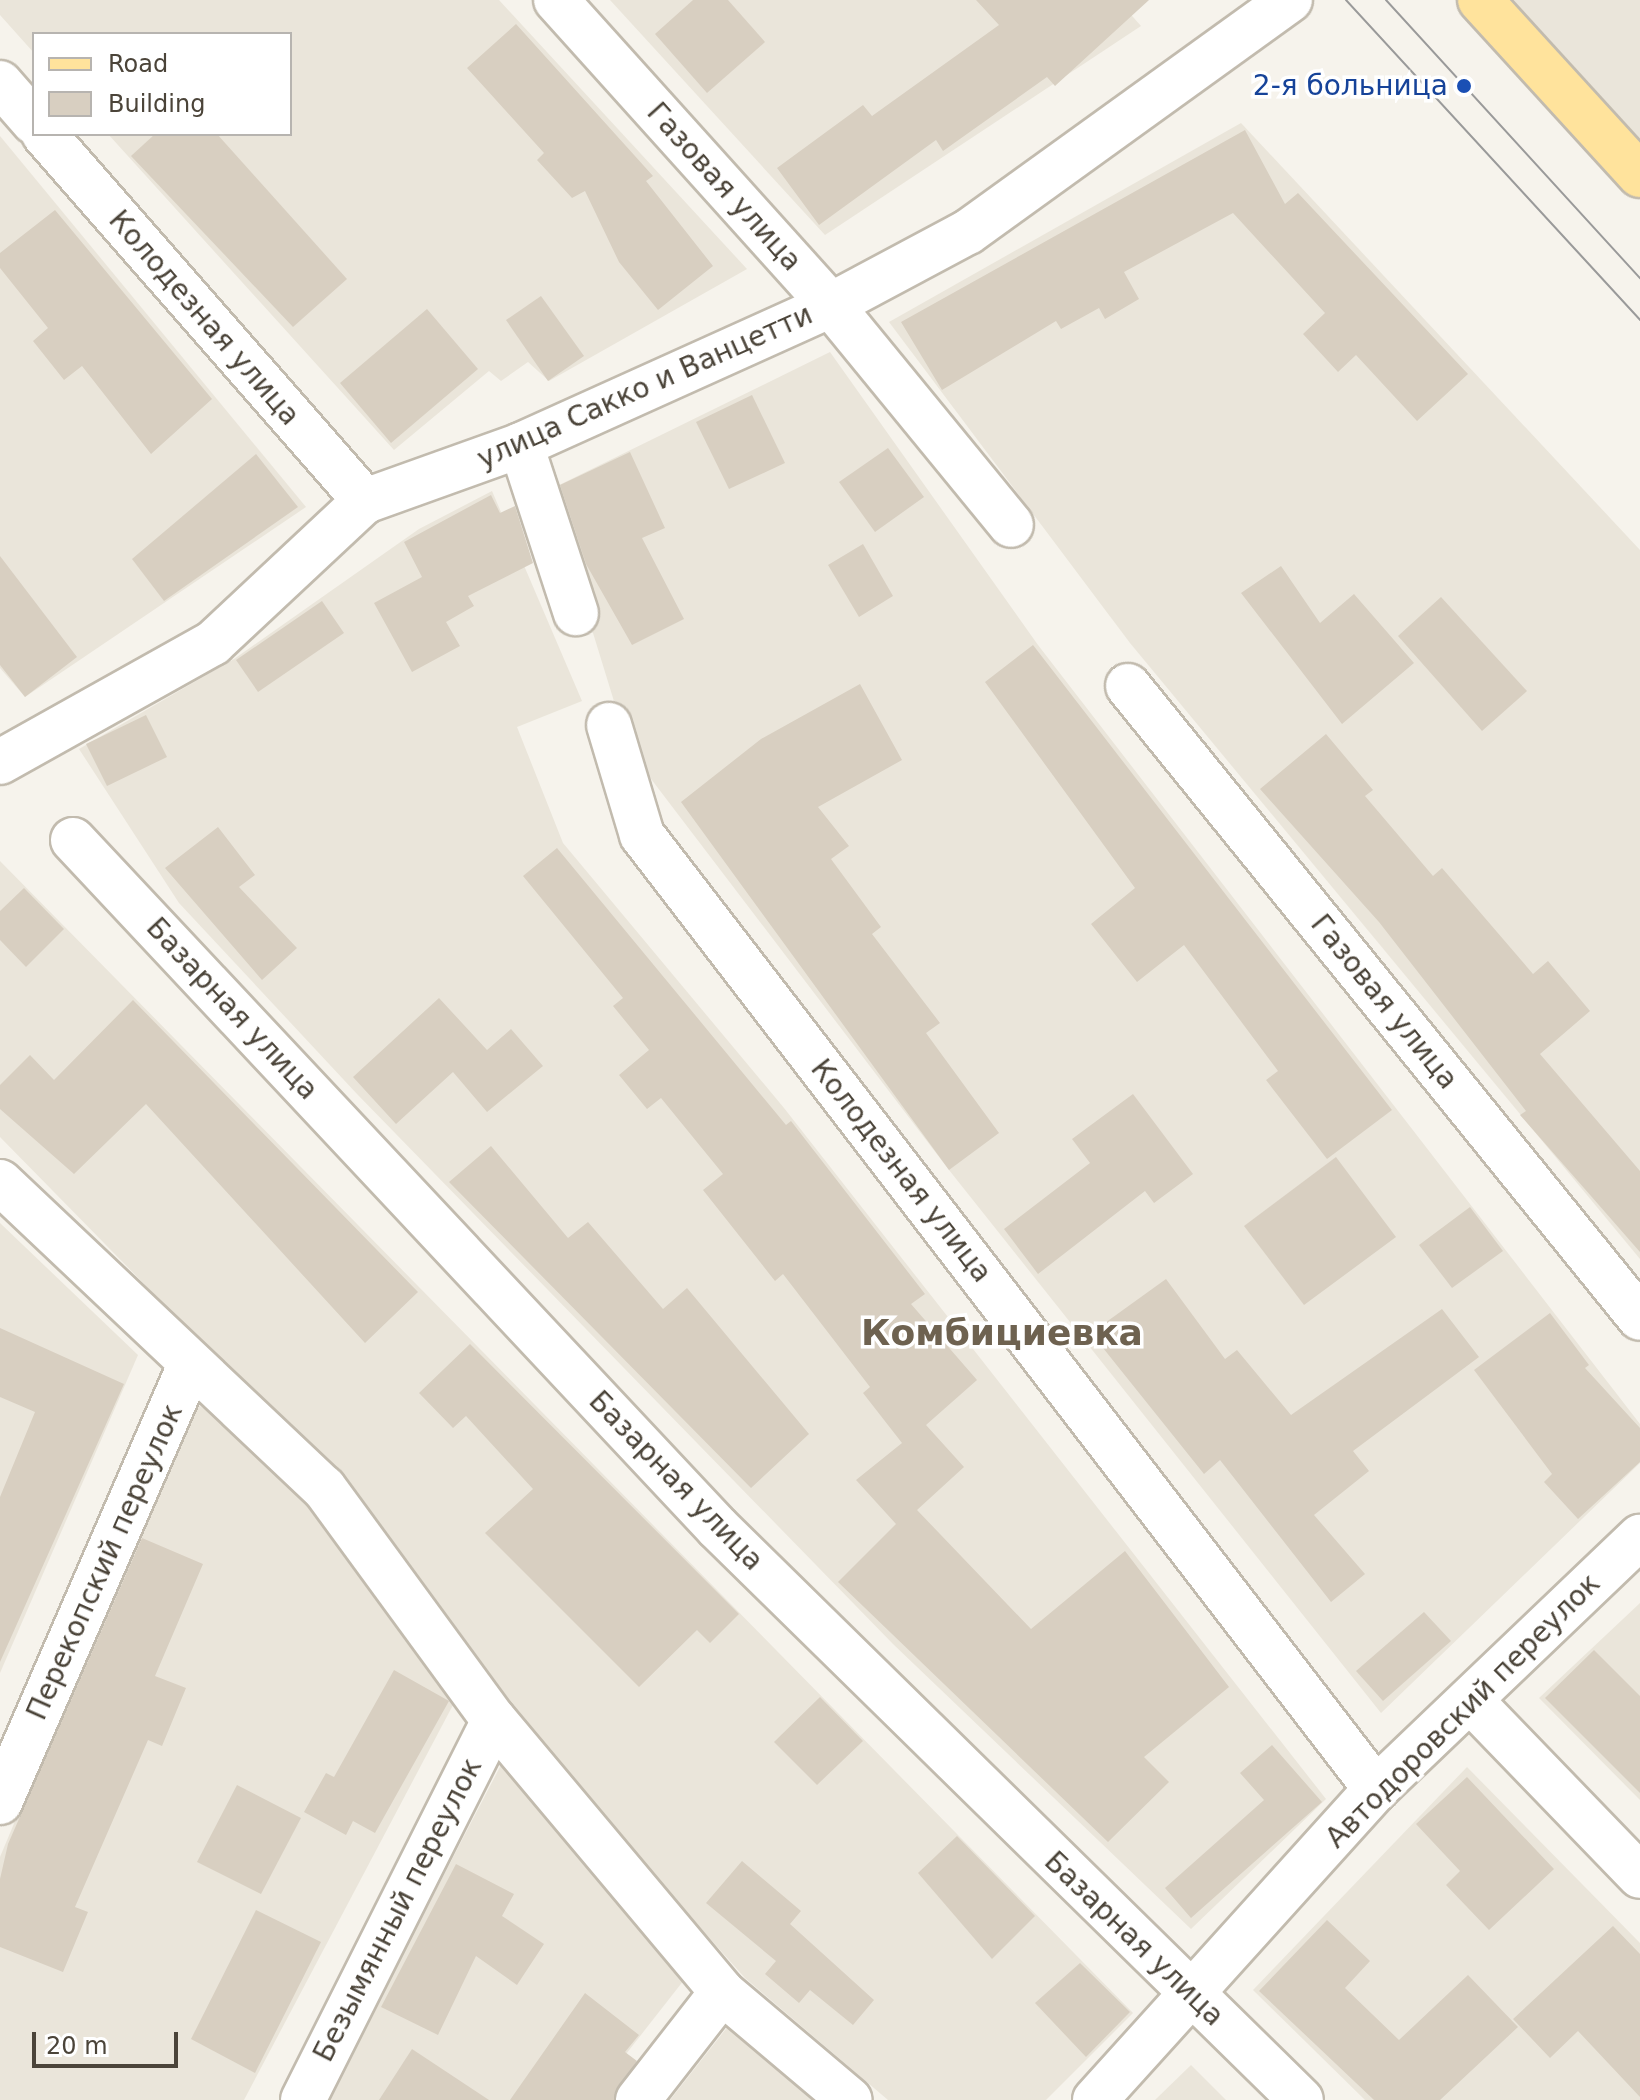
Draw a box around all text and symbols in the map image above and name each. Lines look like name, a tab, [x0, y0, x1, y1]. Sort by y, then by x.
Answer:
legend	[32, 32, 292, 136]
text: Road	[108, 50, 168, 78]
place label: 2-я больница	[1253, 69, 1448, 103]
marker: 2-я больница	[1455, 77, 1473, 95]
text: Building	[108, 90, 205, 118]
street label: Газовая улица	[640, 96, 808, 278]
street label: Колодезная улица	[102, 204, 306, 432]
street label: улица Сакко и Ванцетти	[472, 298, 818, 476]
street label: Газовая улица	[1303, 908, 1465, 1096]
street label: Базарная улица	[139, 911, 325, 1107]
street label: Колодезная улица	[804, 1053, 998, 1289]
district label: Комбициевка	[861, 1311, 1143, 1355]
street label: Базарная улица	[582, 1384, 770, 1578]
street label: Перекопский переулок	[20, 1399, 190, 1725]
street label: Автодоровский переулок	[1319, 1567, 1607, 1855]
street label: Безымянный переулок	[307, 1753, 489, 2067]
street label: Базарная улица	[1037, 1845, 1231, 2033]
scale bar	[36, 2016, 182, 2066]
text: 20 m	[46, 2032, 108, 2060]

